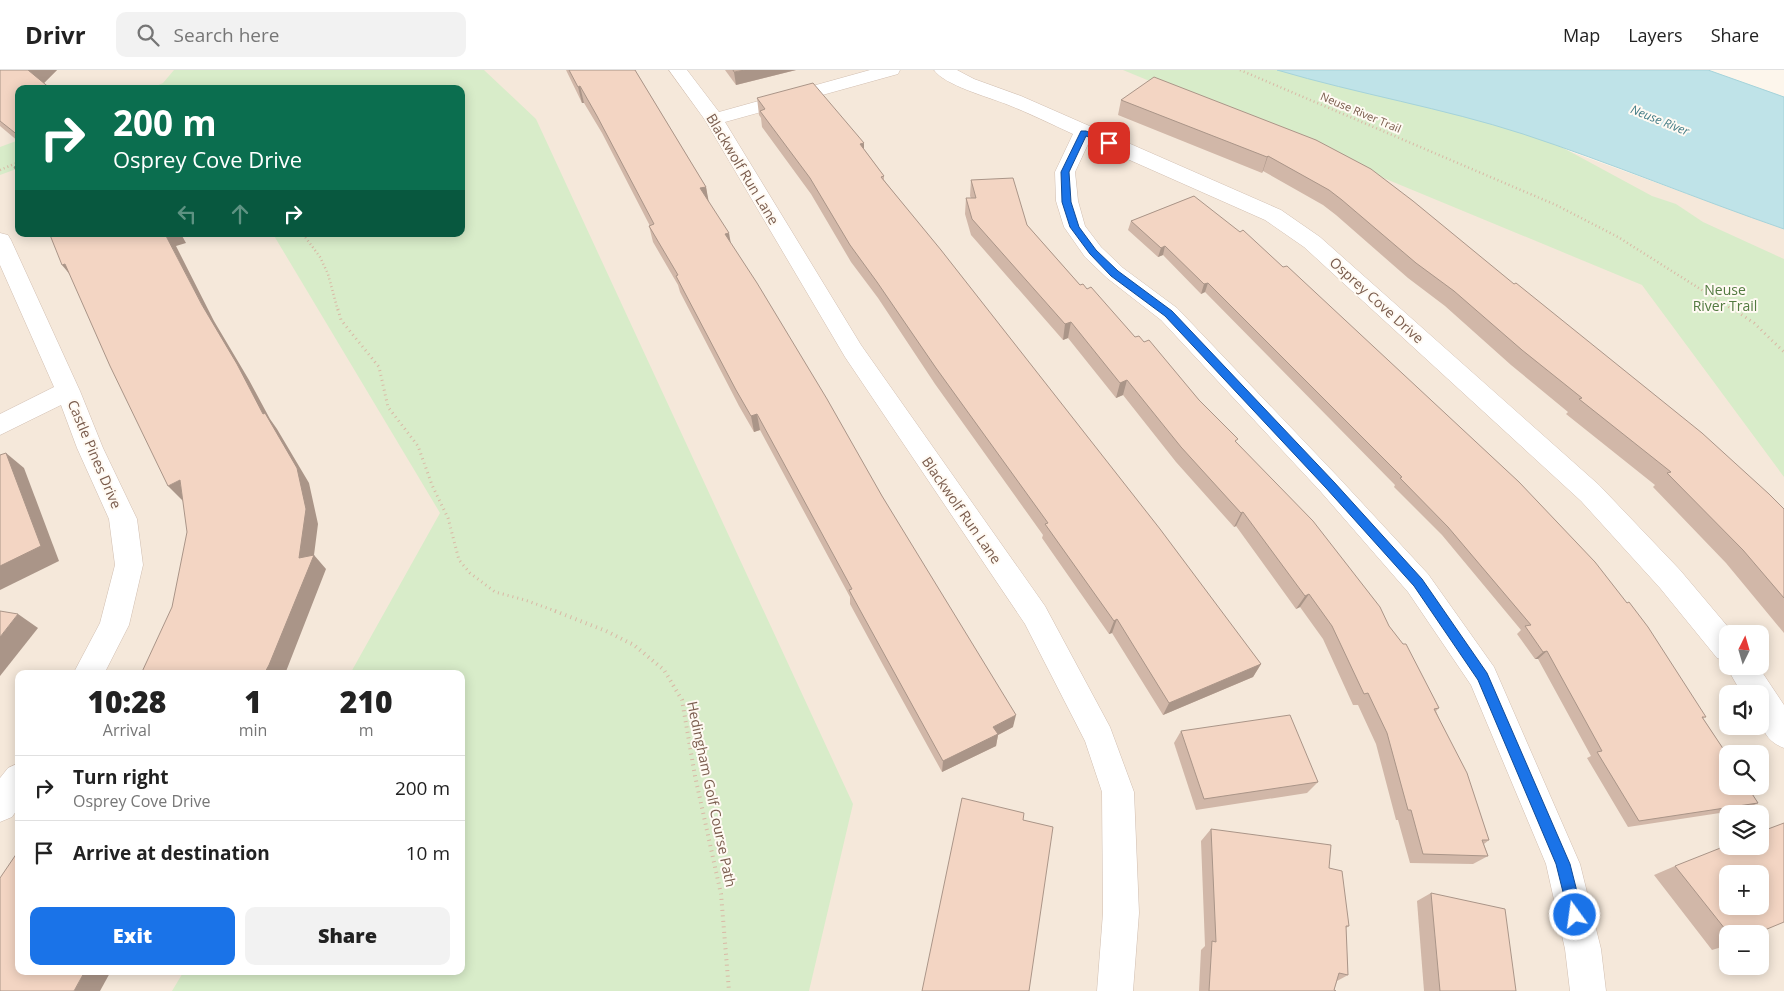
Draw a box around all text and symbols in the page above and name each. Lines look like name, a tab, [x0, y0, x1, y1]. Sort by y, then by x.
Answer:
search box	[116, 12, 466, 57]
text: Drivr	[25, 18, 86, 51]
icon: search	[134, 21, 162, 49]
text: Search here	[174, 22, 279, 48]
text: Map	[1563, 23, 1600, 47]
text: Layers	[1628, 23, 1683, 47]
text: Share	[1711, 23, 1759, 47]
street label: Neuse River Trail	[1318, 88, 1404, 136]
text: 200 m	[113, 99, 217, 146]
water label: Neuse River	[1628, 101, 1693, 140]
icon: right	[30, 105, 95, 170]
street label: Blackwolf Run Lane	[702, 110, 784, 228]
pin	[1088, 122, 1130, 164]
icon: arrive	[1095, 129, 1123, 157]
text: Osprey Cove Drive	[113, 144, 302, 174]
icon: left	[173, 200, 201, 228]
icon: ahead	[226, 200, 254, 228]
icon: right	[279, 200, 307, 228]
street label: Osprey Cove Drive	[1326, 253, 1428, 347]
park label: Neuse River Trail	[1693, 280, 1757, 315]
street label: Castle Pines Drive	[64, 397, 127, 511]
street label: Blackwolf Run Lane	[918, 453, 1006, 567]
north arrow	[1719, 625, 1769, 675]
map controls	[1719, 625, 1769, 975]
text: 10:28	[87, 681, 166, 722]
text: 1	[244, 681, 262, 722]
text: 210	[340, 681, 393, 722]
button: sound	[1719, 685, 1769, 735]
street label: Hedingham Golf Course Path	[683, 699, 741, 889]
text: Arrival	[103, 719, 151, 741]
text: min	[239, 719, 267, 741]
text: m	[359, 719, 374, 741]
button: search	[1719, 745, 1769, 795]
text: Turn right	[73, 764, 168, 790]
icon: right	[30, 774, 58, 802]
text: 200 m	[395, 775, 450, 801]
text: Osprey Cove Drive	[73, 790, 211, 812]
button: layers	[1719, 805, 1769, 855]
icon: arrive	[30, 839, 58, 867]
text: Arrive at destination	[73, 840, 270, 866]
text: 10 m	[406, 840, 450, 866]
button: +	[1719, 865, 1769, 915]
position arrow	[1548, 888, 1600, 940]
button: Exit	[30, 907, 235, 965]
button: Share	[245, 907, 450, 965]
button: −	[1719, 925, 1769, 975]

